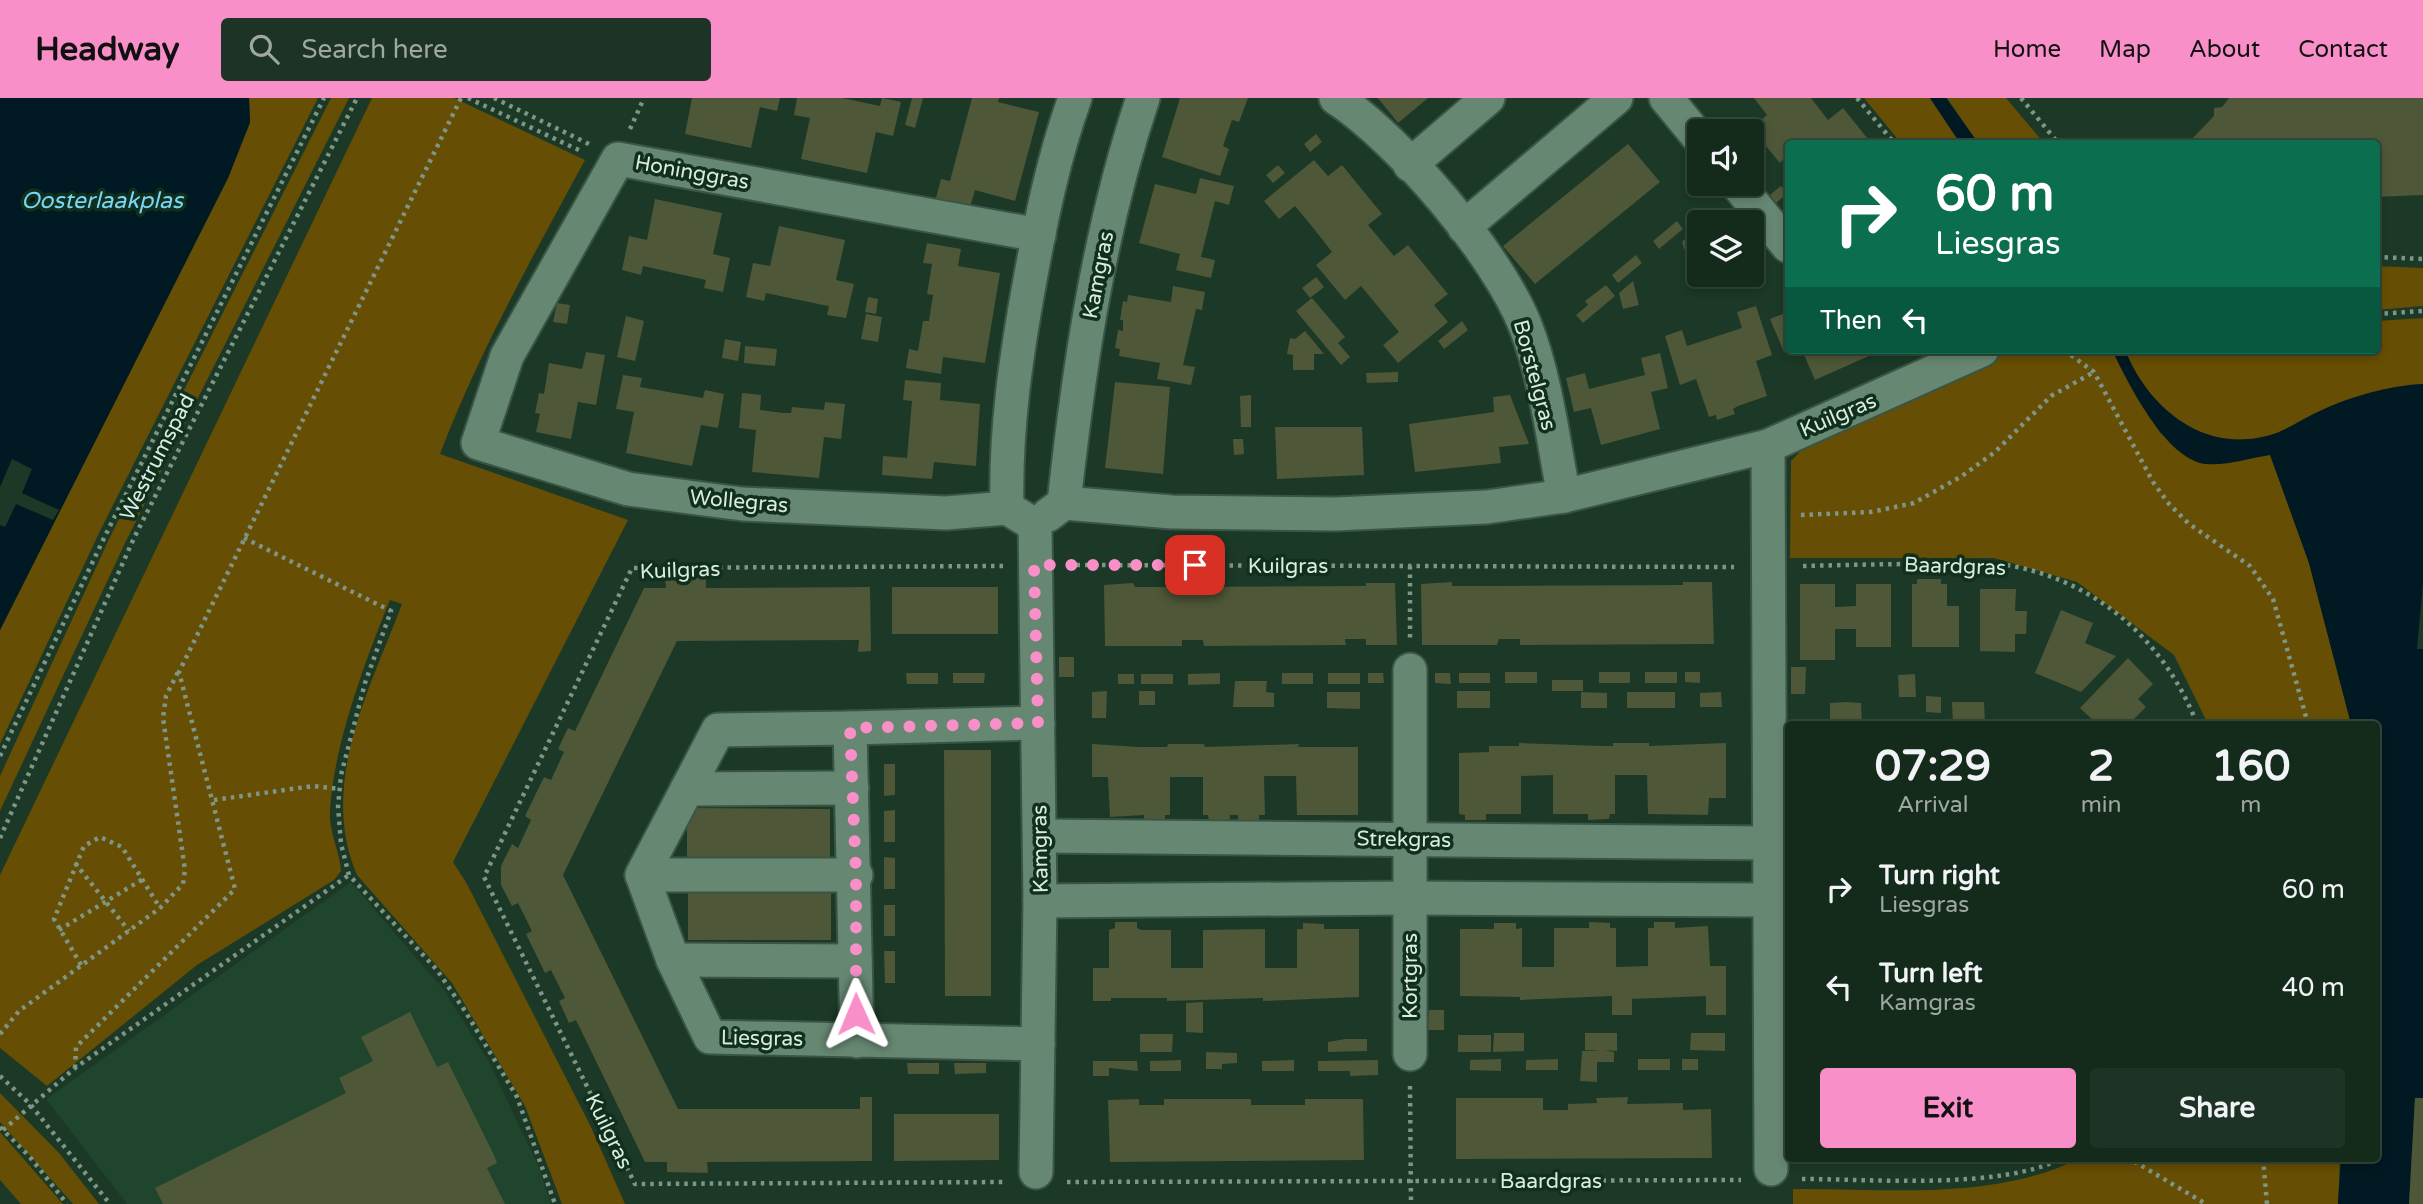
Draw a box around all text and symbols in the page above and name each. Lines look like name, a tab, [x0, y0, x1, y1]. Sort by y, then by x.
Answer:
search box	[221, 18, 711, 81]
text: Headway	[35, 30, 179, 69]
icon: search	[245, 30, 283, 68]
text: Search here	[301, 34, 448, 65]
text: Home	[1993, 35, 2061, 64]
text: Map	[2099, 35, 2151, 64]
text: About	[2189, 35, 2260, 64]
text: Contact	[2298, 35, 2388, 64]
map controls	[1687, 119, 1764, 287]
button: sound	[1687, 119, 1764, 196]
street label: Honinggras	[633, 150, 751, 195]
text: 60 m	[1935, 165, 2054, 224]
icon: right	[1820, 168, 1911, 259]
water label: Oosterlaakplas	[21, 187, 185, 215]
button: layers	[1687, 210, 1764, 287]
text: Liesgras	[1935, 225, 2061, 263]
street label: Kamgras	[1078, 229, 1119, 321]
icon: left	[1896, 301, 1934, 339]
text: Then	[1820, 305, 1882, 336]
street label: Borstelgras	[1508, 317, 1561, 433]
street label: Kuilgras	[1796, 388, 1880, 443]
street label: Westrumspad	[115, 390, 200, 525]
street label: Wollegras	[689, 485, 789, 518]
pin	[1165, 535, 1225, 595]
icon: arrive	[1176, 546, 1214, 584]
street label: Baardgras	[1903, 552, 2007, 581]
street label: Kuilgras	[1248, 554, 1328, 579]
street label: Kuilgras	[639, 557, 721, 584]
text: 07:29	[1875, 741, 1991, 792]
text: 2	[2088, 741, 2114, 792]
text: 160	[2211, 741, 2290, 792]
text: Arrival	[1897, 791, 1968, 819]
text: min	[2081, 791, 2122, 819]
text: m	[2240, 791, 2261, 819]
street label: Kamgras	[1027, 805, 1054, 893]
street label: Strekgras	[1357, 826, 1451, 853]
text: Turn right	[1879, 860, 2000, 891]
icon: right	[1820, 870, 1858, 908]
text: 60 m	[2282, 874, 2345, 905]
text: Liesgras	[1879, 891, 1969, 919]
street label: Kortgras	[1398, 933, 1423, 1019]
text: Turn left	[1879, 958, 1982, 989]
icon: left	[1820, 968, 1858, 1006]
text: 40 m	[2282, 972, 2345, 1003]
position arrow	[819, 977, 893, 1051]
text: Kamgras	[1879, 989, 1976, 1017]
street label: Liesgras	[721, 1025, 803, 1052]
button: Exit	[1820, 1068, 2076, 1148]
button: Share	[2090, 1068, 2345, 1148]
street label: Kuilgras	[580, 1090, 637, 1173]
street label: Baardgras	[1500, 1169, 1602, 1194]

